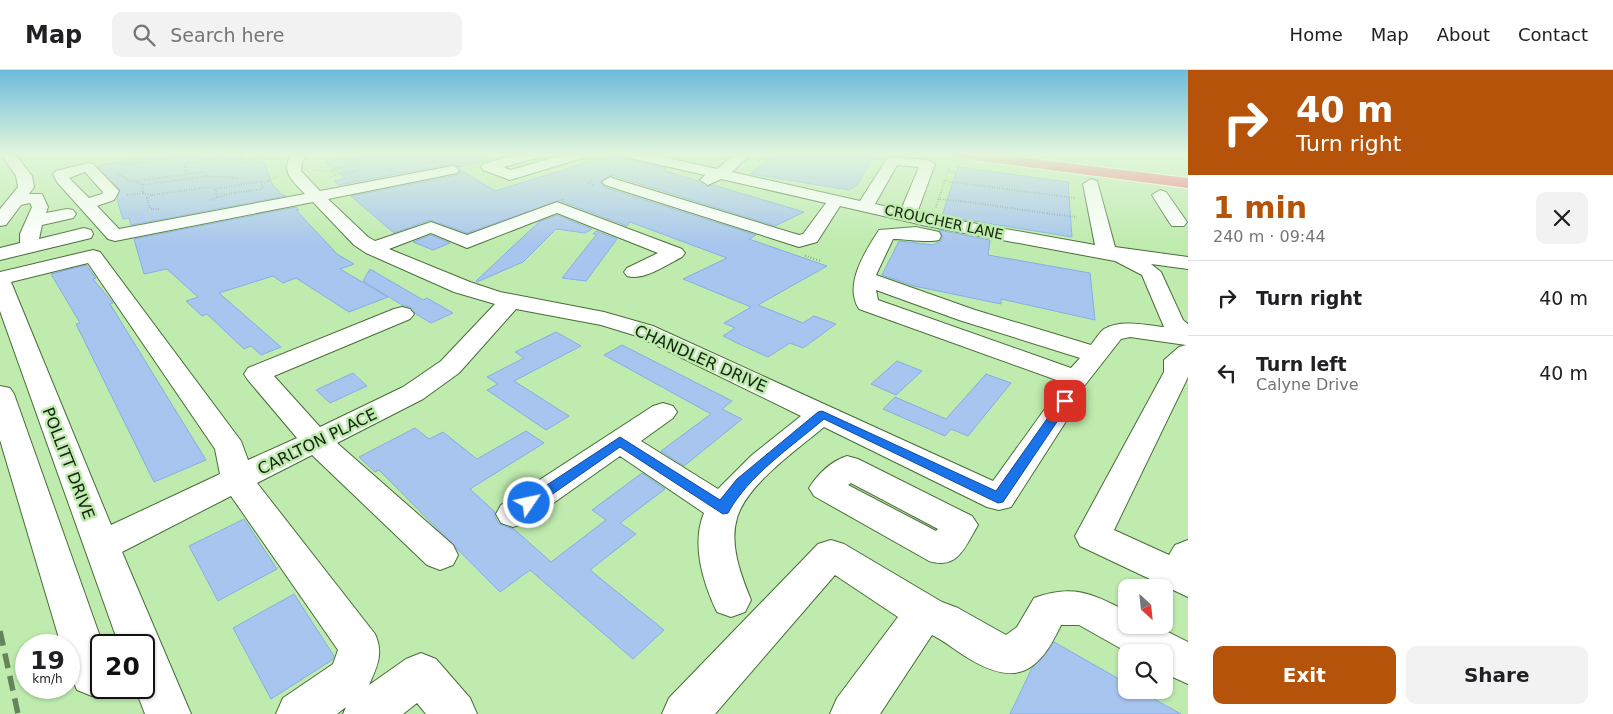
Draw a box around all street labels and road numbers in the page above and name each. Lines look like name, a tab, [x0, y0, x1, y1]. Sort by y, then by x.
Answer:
street label: CROUCHER LANE	[883, 202, 1005, 242]
street label: CHANDLER DRIVE	[632, 321, 770, 396]
street label: CARLTON PLACE	[255, 404, 380, 479]
street label: POLLITT DRIVE	[38, 405, 99, 522]

